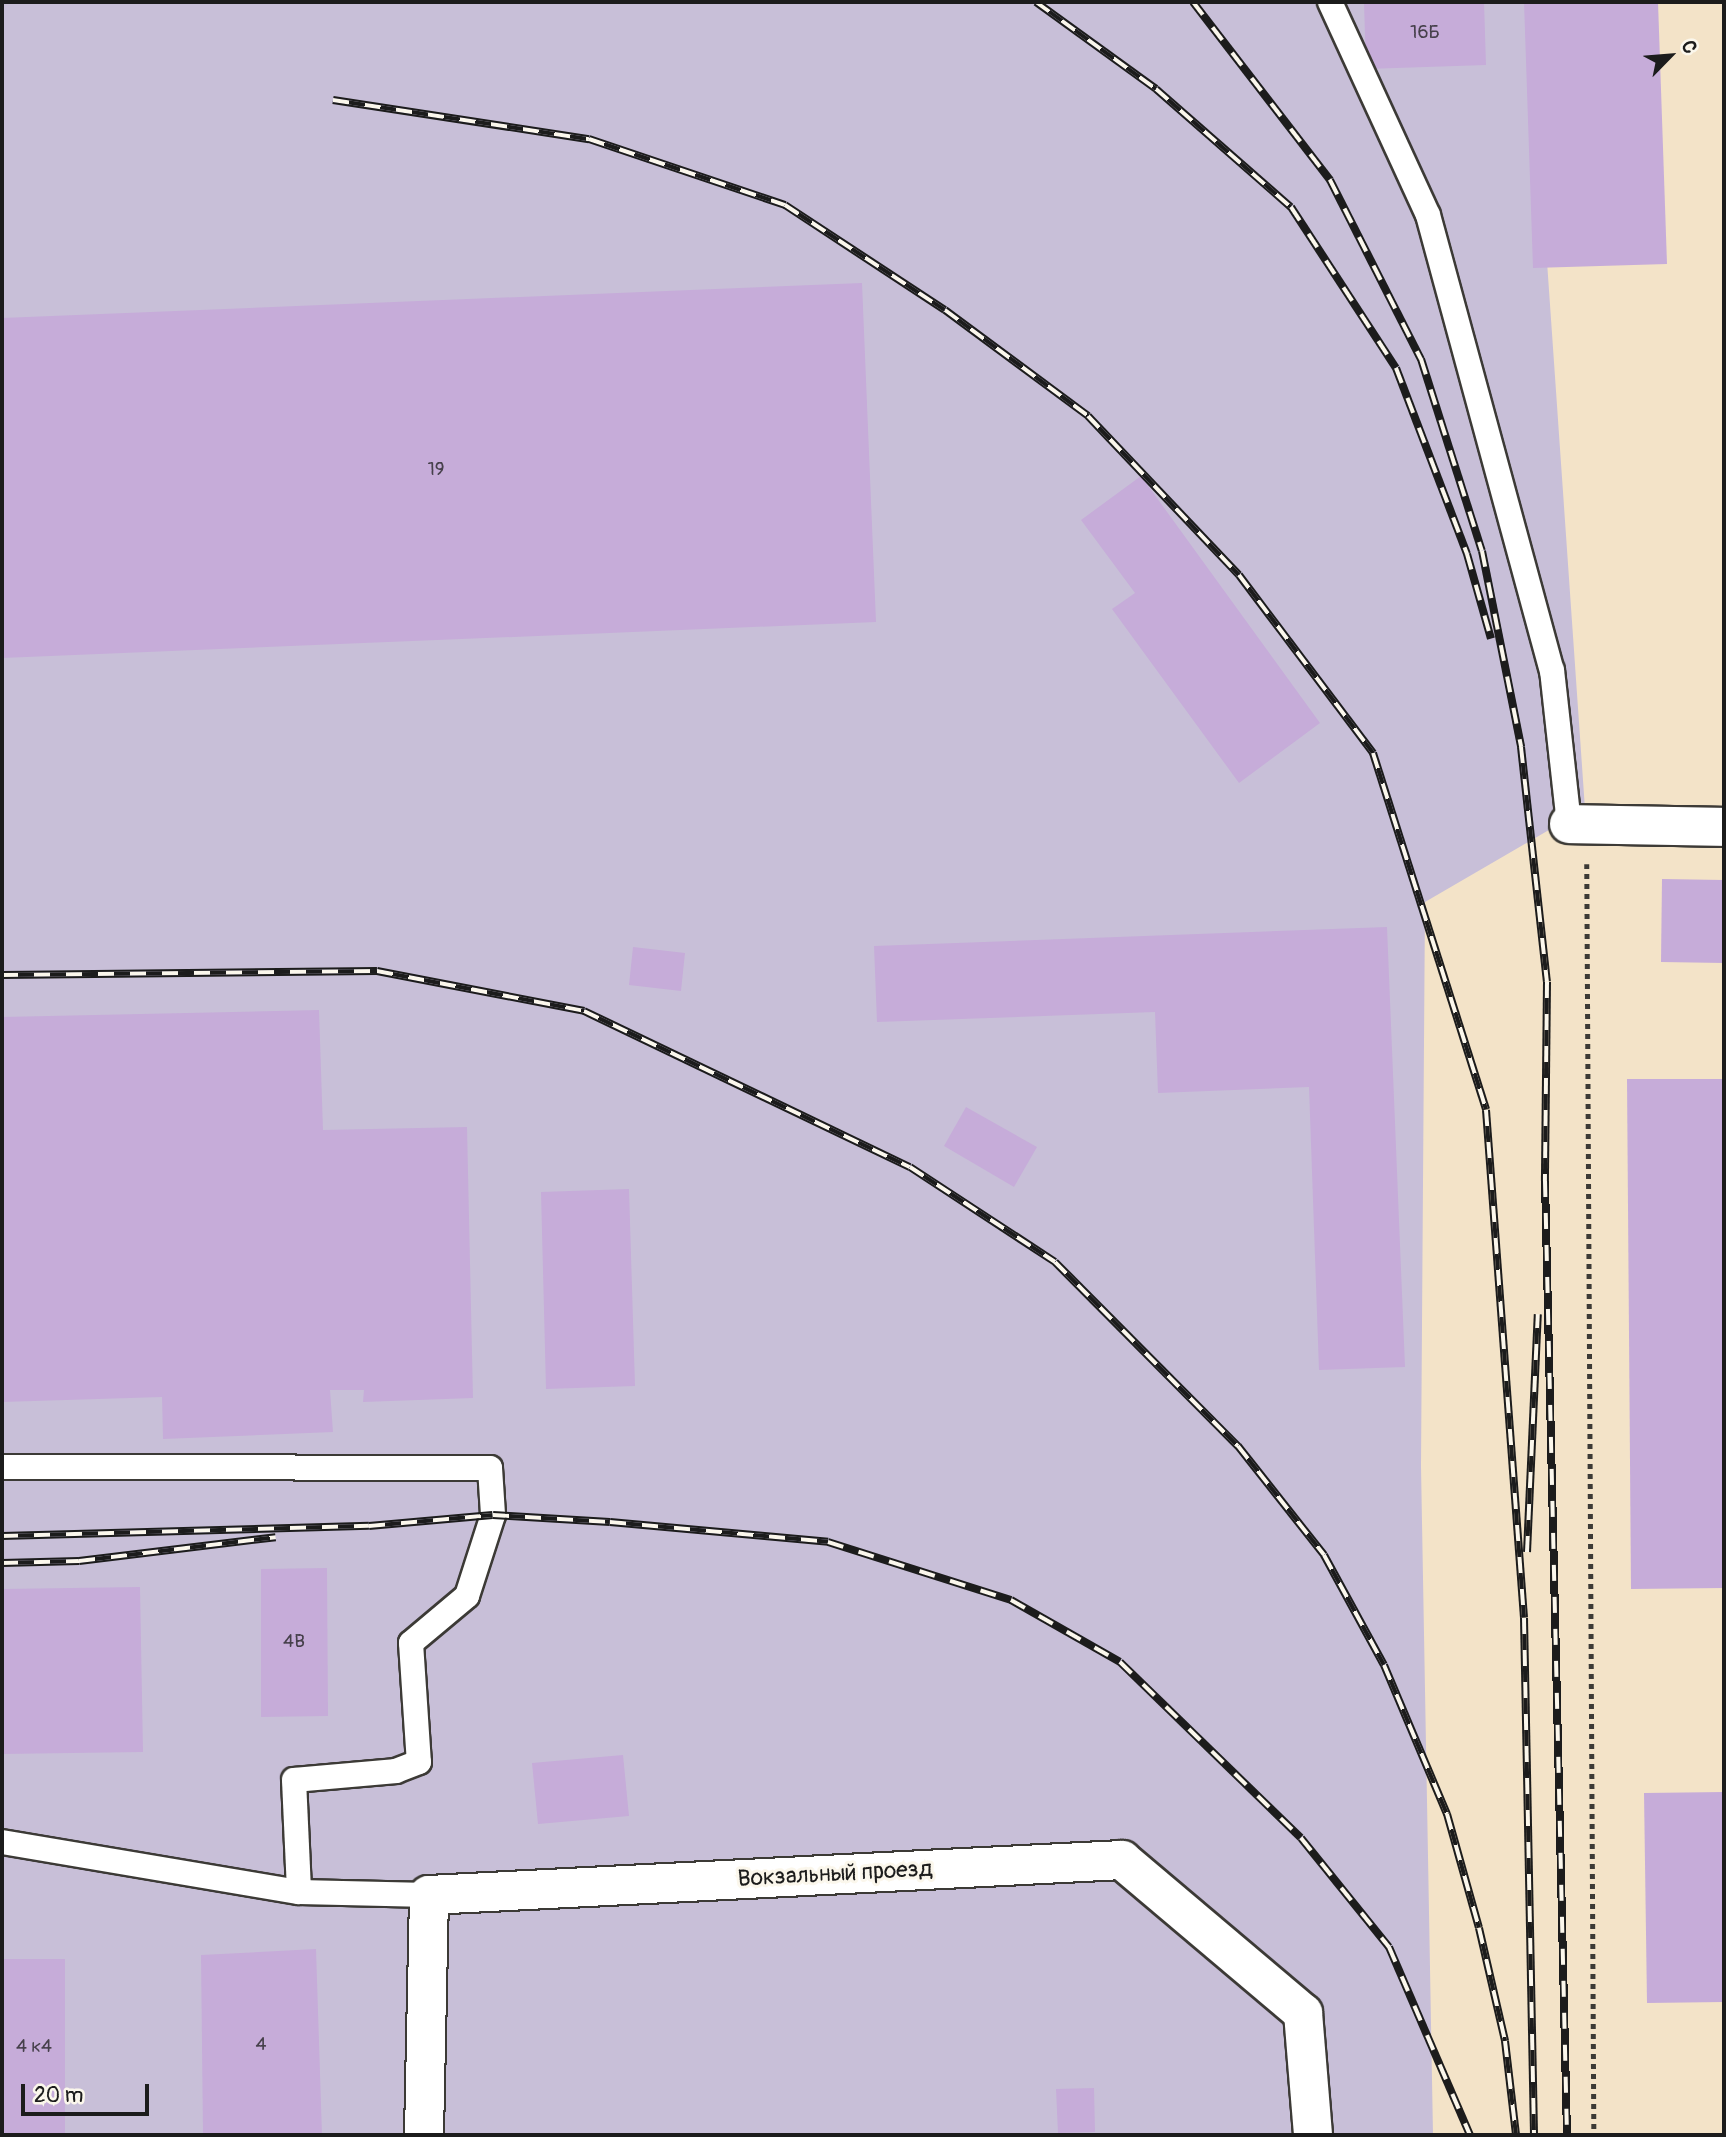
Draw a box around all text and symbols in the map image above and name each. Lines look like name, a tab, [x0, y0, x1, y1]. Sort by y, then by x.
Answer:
north arrow	[1635, 21, 1705, 91]
house number: 16Б	[1410, 22, 1440, 44]
text: С	[1676, 37, 1702, 58]
house number: 19	[427, 459, 445, 481]
house number: 4В	[283, 1631, 305, 1653]
street label: Вокзальный проезд	[737, 1855, 933, 1893]
house number: 4	[255, 2034, 267, 2056]
house number: 4 к4	[16, 2036, 52, 2058]
scale bar	[24, 2070, 152, 2114]
text: 20 m	[34, 2082, 83, 2109]

